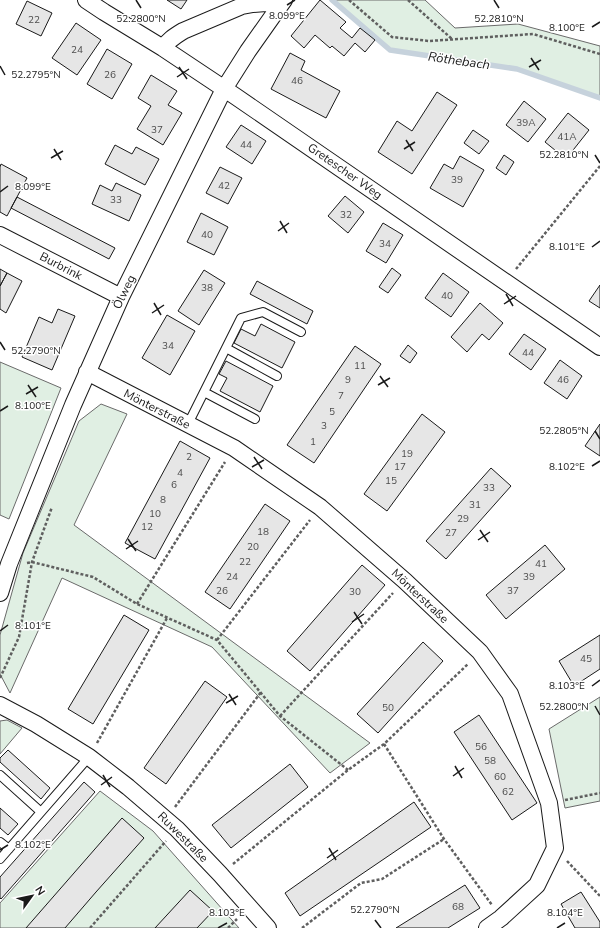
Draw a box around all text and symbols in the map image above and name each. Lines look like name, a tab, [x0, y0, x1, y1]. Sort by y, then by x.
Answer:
text: 8.099°E	[269, 9, 305, 23]
text: 52.2800°N	[116, 12, 166, 26]
text: 52.2810°N	[474, 12, 524, 26]
house number: 22	[28, 13, 40, 27]
text: 8.100°E	[549, 21, 585, 35]
house number: 24	[71, 43, 83, 57]
water label: Röthebach	[427, 48, 491, 74]
text: 52.2795°N	[11, 68, 61, 82]
house number: 26	[104, 68, 116, 82]
house number: 46	[291, 74, 303, 88]
house number: 39A	[516, 116, 536, 130]
house number: 37	[151, 123, 163, 137]
house number: 41A	[557, 130, 577, 144]
house number: 44	[240, 138, 252, 152]
street label: Gretescher Weg	[305, 139, 385, 203]
text: 52.2810°N	[539, 148, 589, 162]
house number: 39	[451, 173, 463, 187]
house number: 42	[218, 179, 230, 193]
text: 8.099°E	[15, 180, 51, 194]
house number: 33	[110, 193, 122, 207]
house number: 32	[340, 208, 352, 222]
house number: 40	[201, 228, 213, 242]
house number: 34	[379, 237, 391, 251]
text: 8.101°E	[549, 240, 585, 254]
street label: Burbrink	[37, 248, 86, 284]
street label: Ölweg	[109, 272, 139, 312]
house number: 38	[201, 281, 213, 295]
house number: 40	[441, 289, 453, 303]
house number: 34	[162, 339, 174, 353]
text: 52.2790°N	[11, 344, 61, 358]
house number: 44	[522, 346, 534, 360]
house number: 11	[354, 359, 366, 373]
house number: 9	[345, 373, 351, 387]
house number: 46	[557, 373, 569, 387]
street label: Mönterstraße	[121, 385, 193, 433]
house number: 7	[338, 389, 344, 403]
text: 8.100°E	[15, 399, 51, 413]
house number: 5	[329, 405, 335, 419]
house number: 3	[321, 419, 327, 433]
text: 52.2805°N	[539, 424, 589, 438]
house number: 1	[310, 435, 316, 449]
house number: 19	[401, 447, 413, 461]
house number: 2	[186, 450, 192, 464]
house number: 17	[394, 460, 406, 474]
text: 8.102°E	[549, 460, 585, 474]
house number: 4	[177, 466, 183, 480]
house number: 15	[385, 474, 397, 488]
house number: 6	[171, 478, 177, 492]
house number: 33	[483, 481, 495, 495]
house number: 8	[160, 493, 166, 507]
house number: 31	[469, 498, 481, 512]
house number: 10	[149, 507, 161, 521]
house number: 29	[457, 512, 469, 526]
house number: 12	[141, 520, 153, 534]
house number: 18	[257, 525, 269, 539]
house number: 27	[445, 526, 457, 540]
house number: 20	[247, 540, 259, 554]
house number: 22	[239, 555, 251, 569]
house number: 41	[535, 557, 547, 571]
street label: Mönterstraße	[388, 565, 452, 627]
house number: 24	[226, 570, 238, 584]
house number: 39	[523, 570, 535, 584]
house number: 26	[216, 584, 228, 598]
house number: 37	[507, 584, 519, 598]
house number: 30	[349, 585, 361, 599]
text: 8.101°E	[15, 619, 51, 633]
house number: 45	[580, 652, 592, 666]
text: 8.103°E	[549, 679, 585, 693]
text: 52.2800°N	[539, 700, 589, 714]
house number: 50	[382, 701, 394, 715]
house number: 56	[475, 740, 487, 754]
house number: 58	[484, 754, 496, 768]
house number: 60	[494, 770, 506, 784]
house number: 62	[502, 785, 514, 799]
street label: Ruwestraße	[154, 808, 212, 866]
text: 8.102°E	[15, 838, 51, 852]
north arrow	[12, 876, 52, 916]
text: N	[31, 883, 48, 898]
house number: 68	[452, 900, 464, 914]
text: 52.2790°N	[350, 903, 400, 917]
text: 8.103°E	[209, 906, 245, 920]
text: 8.104°E	[547, 906, 583, 920]

